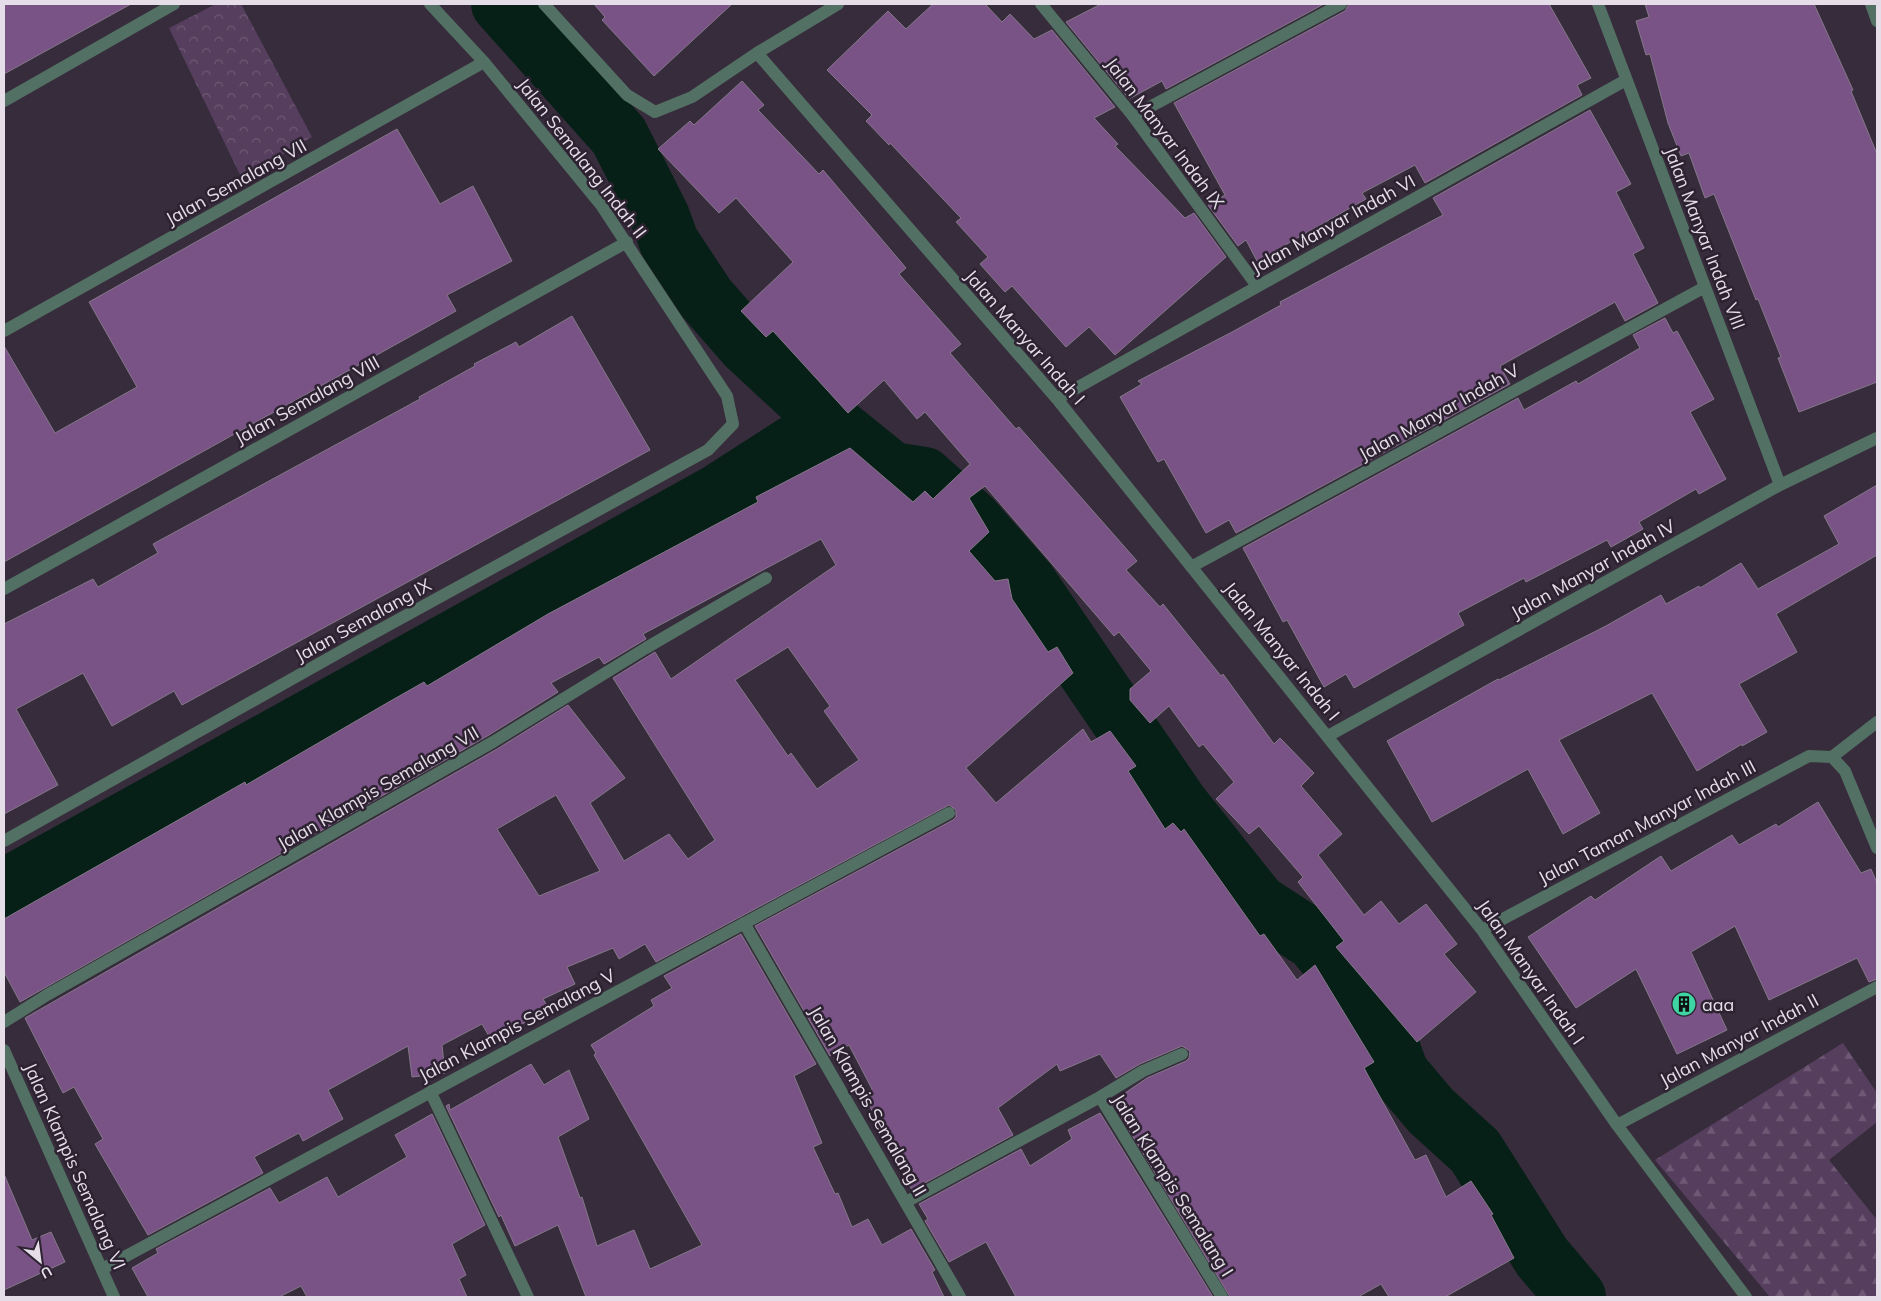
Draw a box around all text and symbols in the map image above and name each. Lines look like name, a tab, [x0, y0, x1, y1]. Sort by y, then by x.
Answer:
street label: Jalan Manyar Indah IX	[1101, 53, 1230, 213]
street label: Jalan Semalang Indah II	[512, 73, 652, 243]
street label: Jalan Semalang VII	[161, 134, 311, 230]
street label: Jalan Manyar Indah VIII	[1660, 143, 1750, 333]
street label: Jalan Manyar Indah VI	[1247, 169, 1419, 279]
street label: Jalan Manyar Indah I	[960, 265, 1090, 409]
street label: Jalan Semalang VIII	[230, 351, 384, 449]
street label: Jalan Manyar Indah V	[1355, 358, 1524, 466]
street label: Jalan Manyar Indah IV	[1507, 514, 1680, 624]
street label: Jalan Semalang IX	[291, 573, 435, 667]
street label: Jalan Manyar Indah I	[1219, 577, 1345, 725]
street label: Jalan Klampis Semalang VII	[273, 721, 483, 855]
street label: Jalan Taman Manyar Indah III	[1534, 755, 1760, 889]
street label: Jalan Manyar Indah I	[1472, 895, 1590, 1049]
street label: Jalan Klampis Semalang V	[415, 963, 620, 1087]
street label: Jalan Manyar Indah II	[1656, 988, 1822, 1092]
building icon: aaa	[1671, 991, 1697, 1017]
place label: aaa	[1702, 993, 1734, 1016]
street label: Jalan Klampis Semalang II	[804, 1002, 932, 1200]
street label: Jalan Klampis Semalang VI	[19, 1059, 131, 1273]
street label: Jalan Klampis Semalang I	[1107, 1089, 1239, 1281]
north arrow	[15, 1236, 65, 1286]
text: U	[37, 1262, 55, 1283]

